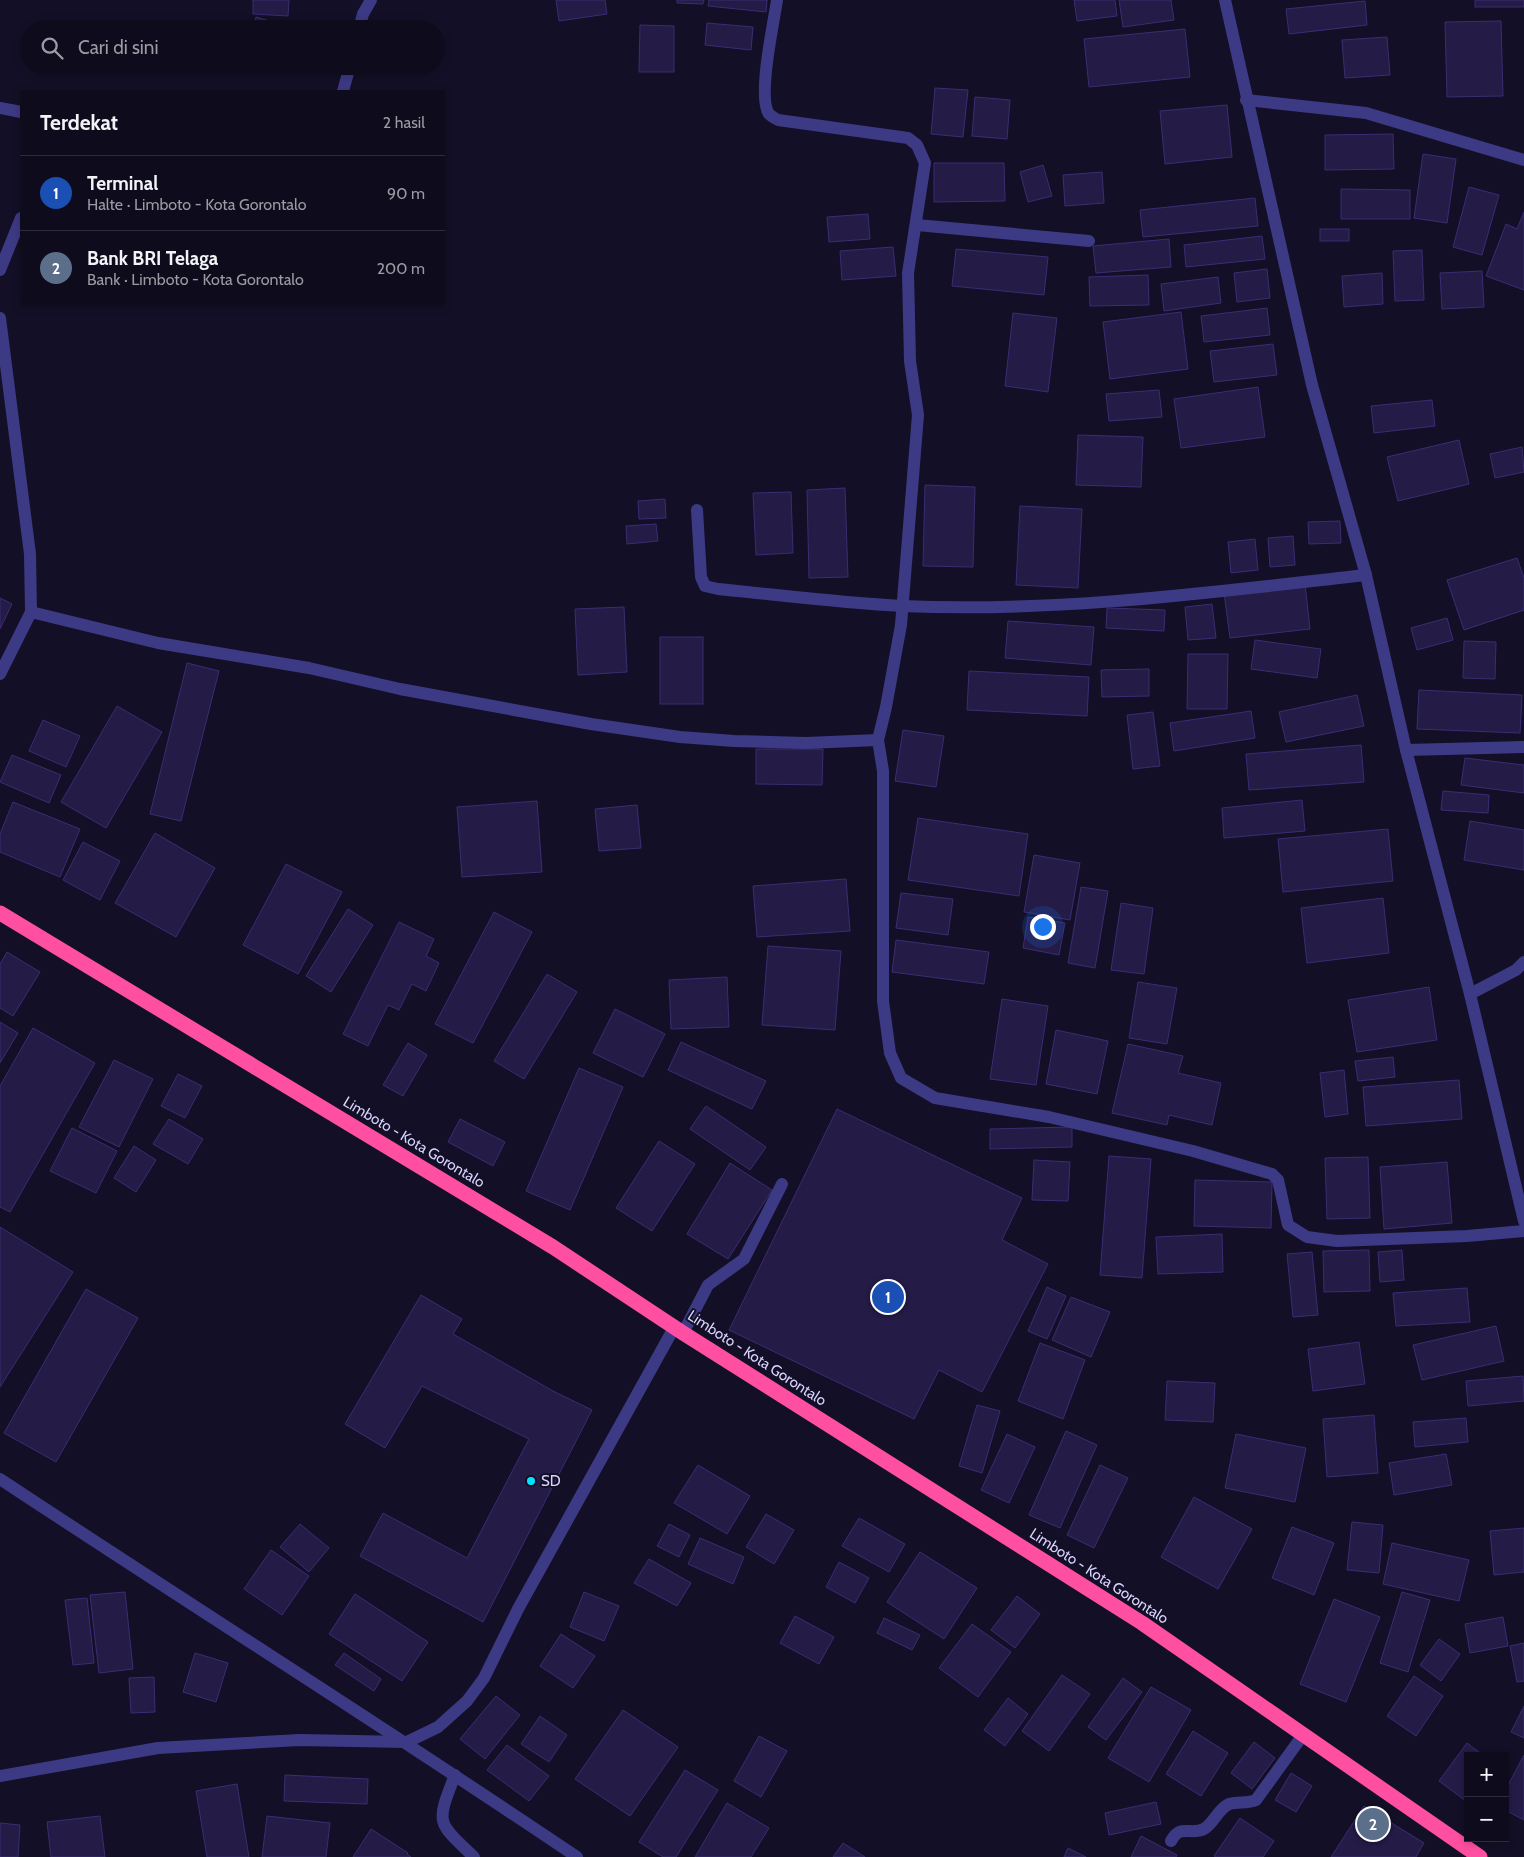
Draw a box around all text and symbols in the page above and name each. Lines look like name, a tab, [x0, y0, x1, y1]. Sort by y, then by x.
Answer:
search box	[20, 20, 445, 75]
icon: search	[38, 34, 66, 62]
text: Cari di sini	[78, 36, 159, 59]
text: Terdekat	[40, 110, 118, 135]
text: 2 hasil	[383, 113, 425, 132]
text: Terminal	[87, 172, 158, 195]
text: 1	[53, 184, 59, 203]
text: 90 m	[387, 184, 425, 203]
text: Halte · Limboto - Kota Gorontalo	[87, 195, 307, 214]
text: Bank BRI Telaga	[87, 247, 218, 270]
text: 2	[52, 259, 60, 278]
text: 200 m	[377, 259, 425, 278]
text: Bank · Limboto - Kota Gorontalo	[87, 270, 304, 289]
your location	[1030, 914, 1056, 940]
street label: Limboto - Kota Gorontalo	[340, 1093, 488, 1191]
pin: 1	[872, 1278, 904, 1316]
street label: Limboto - Kota Gorontalo	[684, 1306, 830, 1410]
place label: SD	[541, 1472, 561, 1490]
marker: SD	[525, 1475, 537, 1487]
street label: Limboto - Kota Gorontalo	[1026, 1524, 1172, 1628]
map controls	[1464, 1752, 1509, 1842]
button: +	[1464, 1752, 1509, 1797]
button: −	[1464, 1797, 1509, 1842]
pin: 2	[1357, 1805, 1389, 1843]

